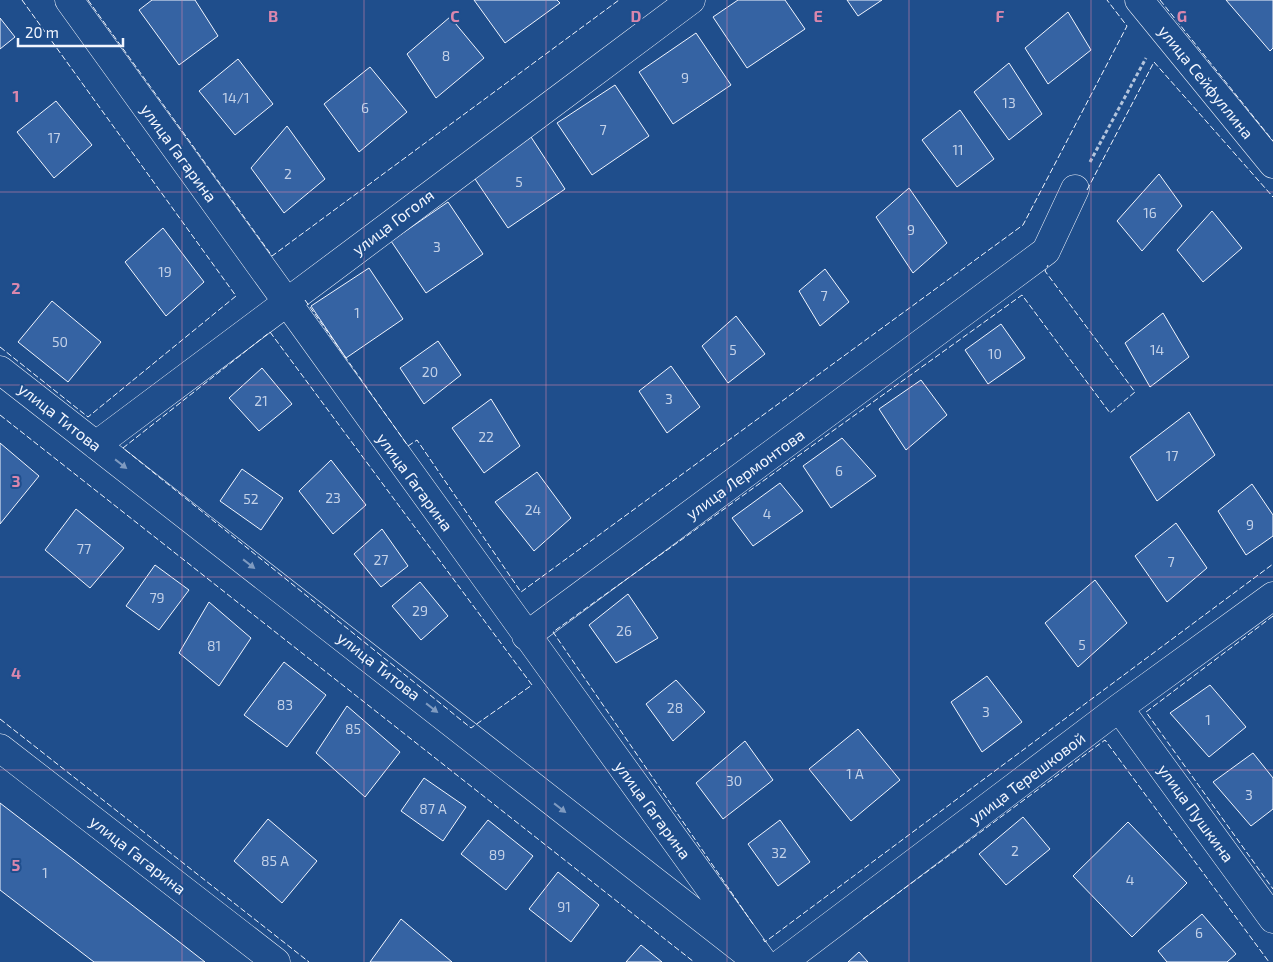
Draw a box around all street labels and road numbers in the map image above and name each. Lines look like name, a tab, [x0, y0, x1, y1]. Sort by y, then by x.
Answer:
street label: улица Сейфуллина	[1154, 21, 1258, 143]
street label: улица Гагарина	[137, 100, 221, 206]
street label: улица Гоголя	[348, 185, 438, 259]
street label: улица Титова	[14, 378, 106, 456]
street label: улица Лермонтова	[682, 424, 808, 524]
street label: улица Гагарина	[373, 429, 457, 535]
street label: улица Титова	[333, 627, 425, 705]
street label: улица Терешковой	[965, 728, 1089, 828]
street label: улица Гагарина	[611, 757, 695, 863]
street label: улица Пушкина	[1154, 760, 1238, 866]
street label: улица Гагарина	[86, 811, 190, 899]

